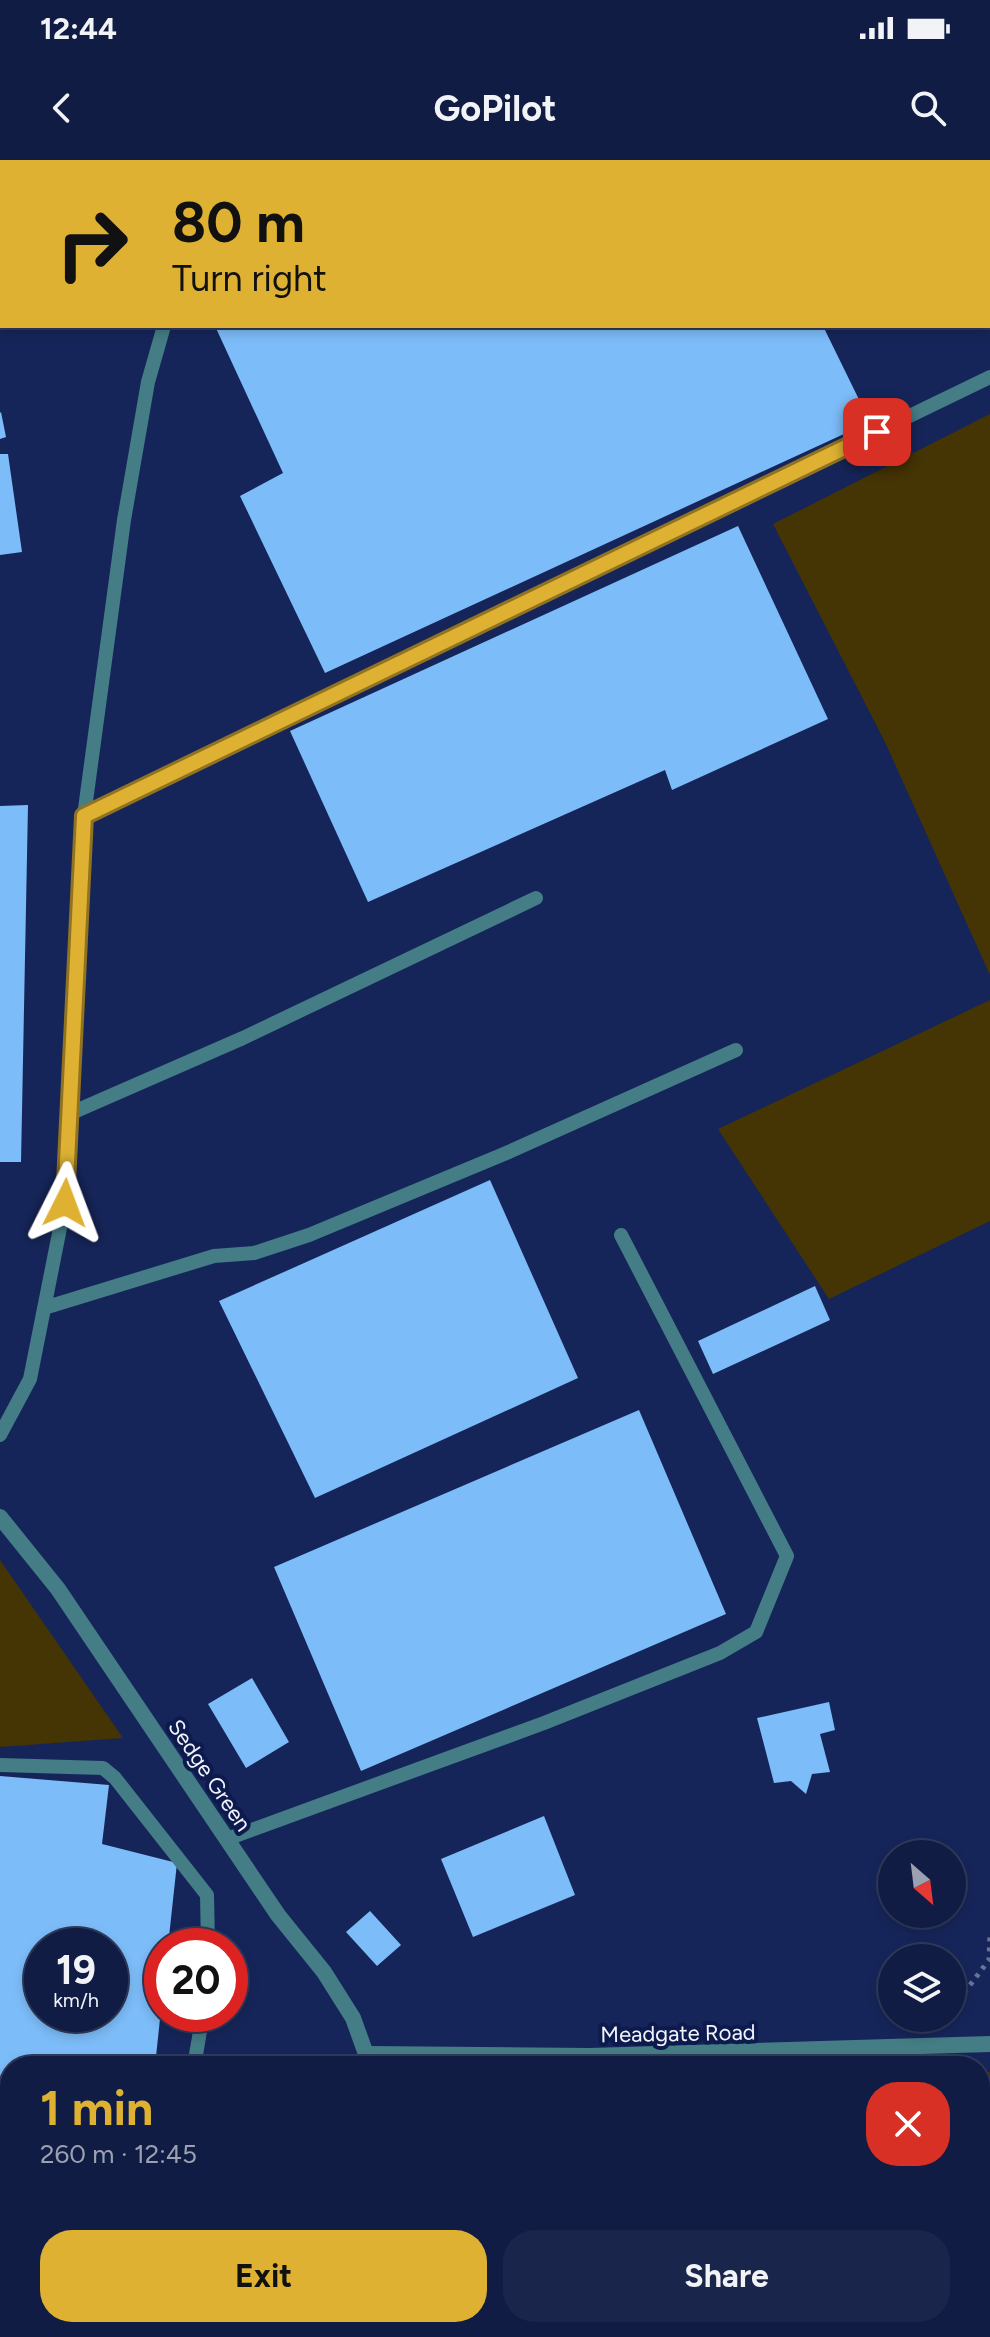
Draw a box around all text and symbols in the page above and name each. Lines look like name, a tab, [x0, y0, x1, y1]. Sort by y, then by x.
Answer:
text: 12:44	[40, 10, 117, 47]
icon: back	[40, 86, 84, 130]
icon: search	[906, 86, 950, 130]
text: GoPilot	[433, 87, 557, 130]
text: 80 m	[172, 189, 305, 256]
icon: right	[40, 192, 144, 296]
text: Turn right	[172, 257, 327, 300]
pin	[843, 398, 911, 466]
icon: arrive	[855, 410, 899, 454]
position arrow	[23, 1161, 107, 1245]
street label: Sedge Green	[162, 1714, 257, 1836]
north arrow	[878, 1840, 966, 1928]
map controls	[878, 1840, 966, 2032]
speed limit sign: 20	[144, 1928, 248, 2032]
button: layers	[878, 1944, 966, 2032]
text: 19	[56, 1946, 96, 1994]
text: km/h	[53, 1988, 99, 2012]
street label: Meadgate Road	[600, 2019, 756, 2048]
text: 1 min	[40, 2079, 153, 2137]
button: close	[866, 2082, 950, 2166]
text: 260 m · 12:45	[40, 2138, 197, 2170]
button: Exit	[40, 2230, 487, 2322]
button: Share	[503, 2230, 950, 2322]

